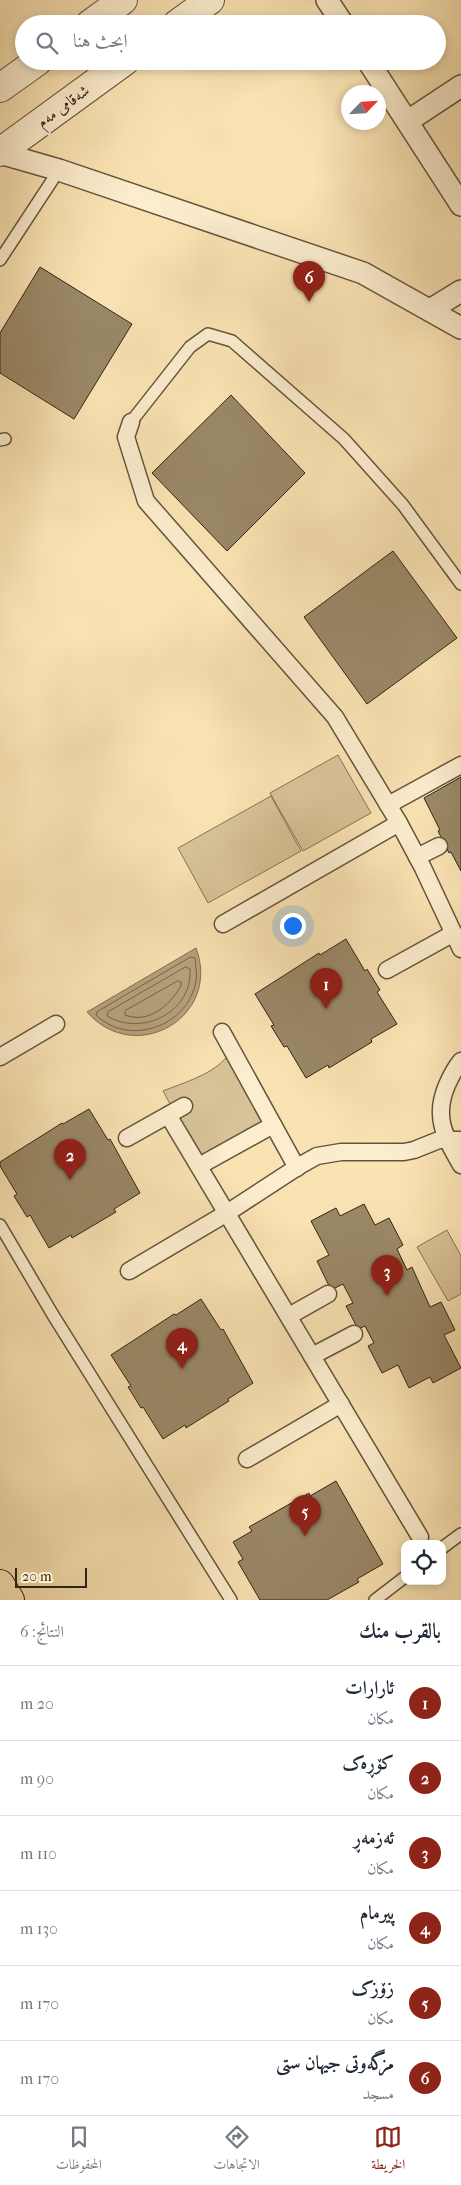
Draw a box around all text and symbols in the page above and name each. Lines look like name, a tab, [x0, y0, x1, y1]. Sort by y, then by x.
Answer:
search box	[15, 15, 446, 70]
icon: search	[33, 29, 61, 57]
text: ابحث هنا	[73, 30, 128, 52]
street label: شەقامی مەم	[33, 81, 96, 135]
north arrow	[341, 85, 386, 130]
pin: 6	[293, 261, 325, 302]
your location	[280, 913, 306, 939]
pin: 1	[310, 968, 342, 1009]
pin: 2	[54, 1139, 86, 1180]
pin: 3	[371, 1255, 403, 1296]
pin: 4	[166, 1328, 198, 1369]
pin: 5	[289, 1495, 321, 1536]
map controls	[401, 1540, 446, 1585]
button: locate	[401, 1540, 446, 1585]
scale bar	[15, 1565, 88, 1588]
text: 20 m	[22, 1568, 52, 1585]
text: بالقرب منك	[359, 1619, 441, 1643]
text: النتائج: 6	[20, 1622, 64, 1641]
text: ئارارات	[345, 1677, 394, 1699]
text: 20 m	[20, 1694, 54, 1713]
text: 1	[422, 1694, 428, 1713]
text: مكان	[367, 1709, 394, 1728]
text: کۆڕەک	[342, 1752, 394, 1774]
text: 90 m	[20, 1769, 54, 1788]
text: 2	[421, 1769, 429, 1788]
text: مكان	[367, 1784, 394, 1803]
text: ئەزمەڕ	[353, 1827, 394, 1849]
text: 110 m	[20, 1844, 57, 1863]
text: 3	[422, 1844, 428, 1863]
text: مكان	[367, 1859, 394, 1878]
text: پیرمام	[360, 1902, 394, 1924]
text: 130 m	[20, 1919, 58, 1938]
text: 4	[420, 1919, 430, 1938]
text: مكان	[367, 1934, 394, 1953]
text: زۆزک	[351, 1977, 394, 1999]
text: 170 m	[20, 1994, 59, 2013]
text: 5	[422, 1994, 428, 2013]
text: مكان	[367, 2009, 394, 2028]
text: مزگەوتی جیهان ستی	[276, 2052, 394, 2074]
text: 170 m	[20, 2069, 59, 2088]
text: 6	[421, 2069, 429, 2088]
text: مسجد	[363, 2084, 394, 2103]
tab: المحفوظات	[56, 2123, 102, 2178]
tab: الاتجاهات	[213, 2123, 260, 2178]
tab: الخريطة	[371, 2123, 405, 2178]

